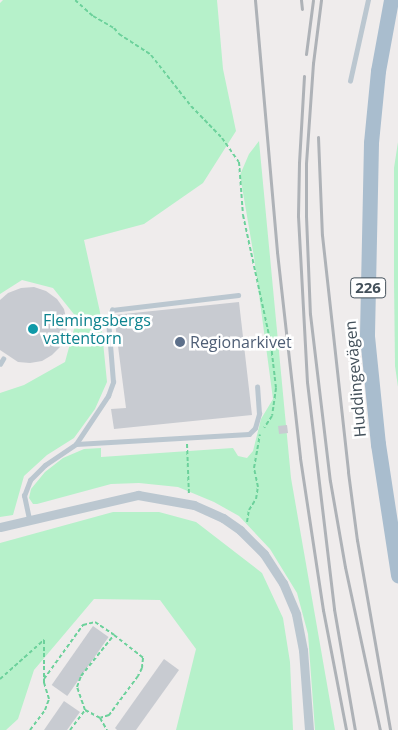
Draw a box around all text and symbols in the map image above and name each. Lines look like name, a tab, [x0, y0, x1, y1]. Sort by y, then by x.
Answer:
road number: 226	[349, 276, 387, 300]
place label: Flemingsbergs vattentorn	[43, 310, 151, 348]
street label: Huddingevägen	[340, 320, 370, 438]
marker: Flemingsbergs vattentorn	[27, 323, 39, 335]
place label: Regionarkivet	[190, 332, 292, 352]
marker: Regionarkivet	[174, 336, 186, 348]

